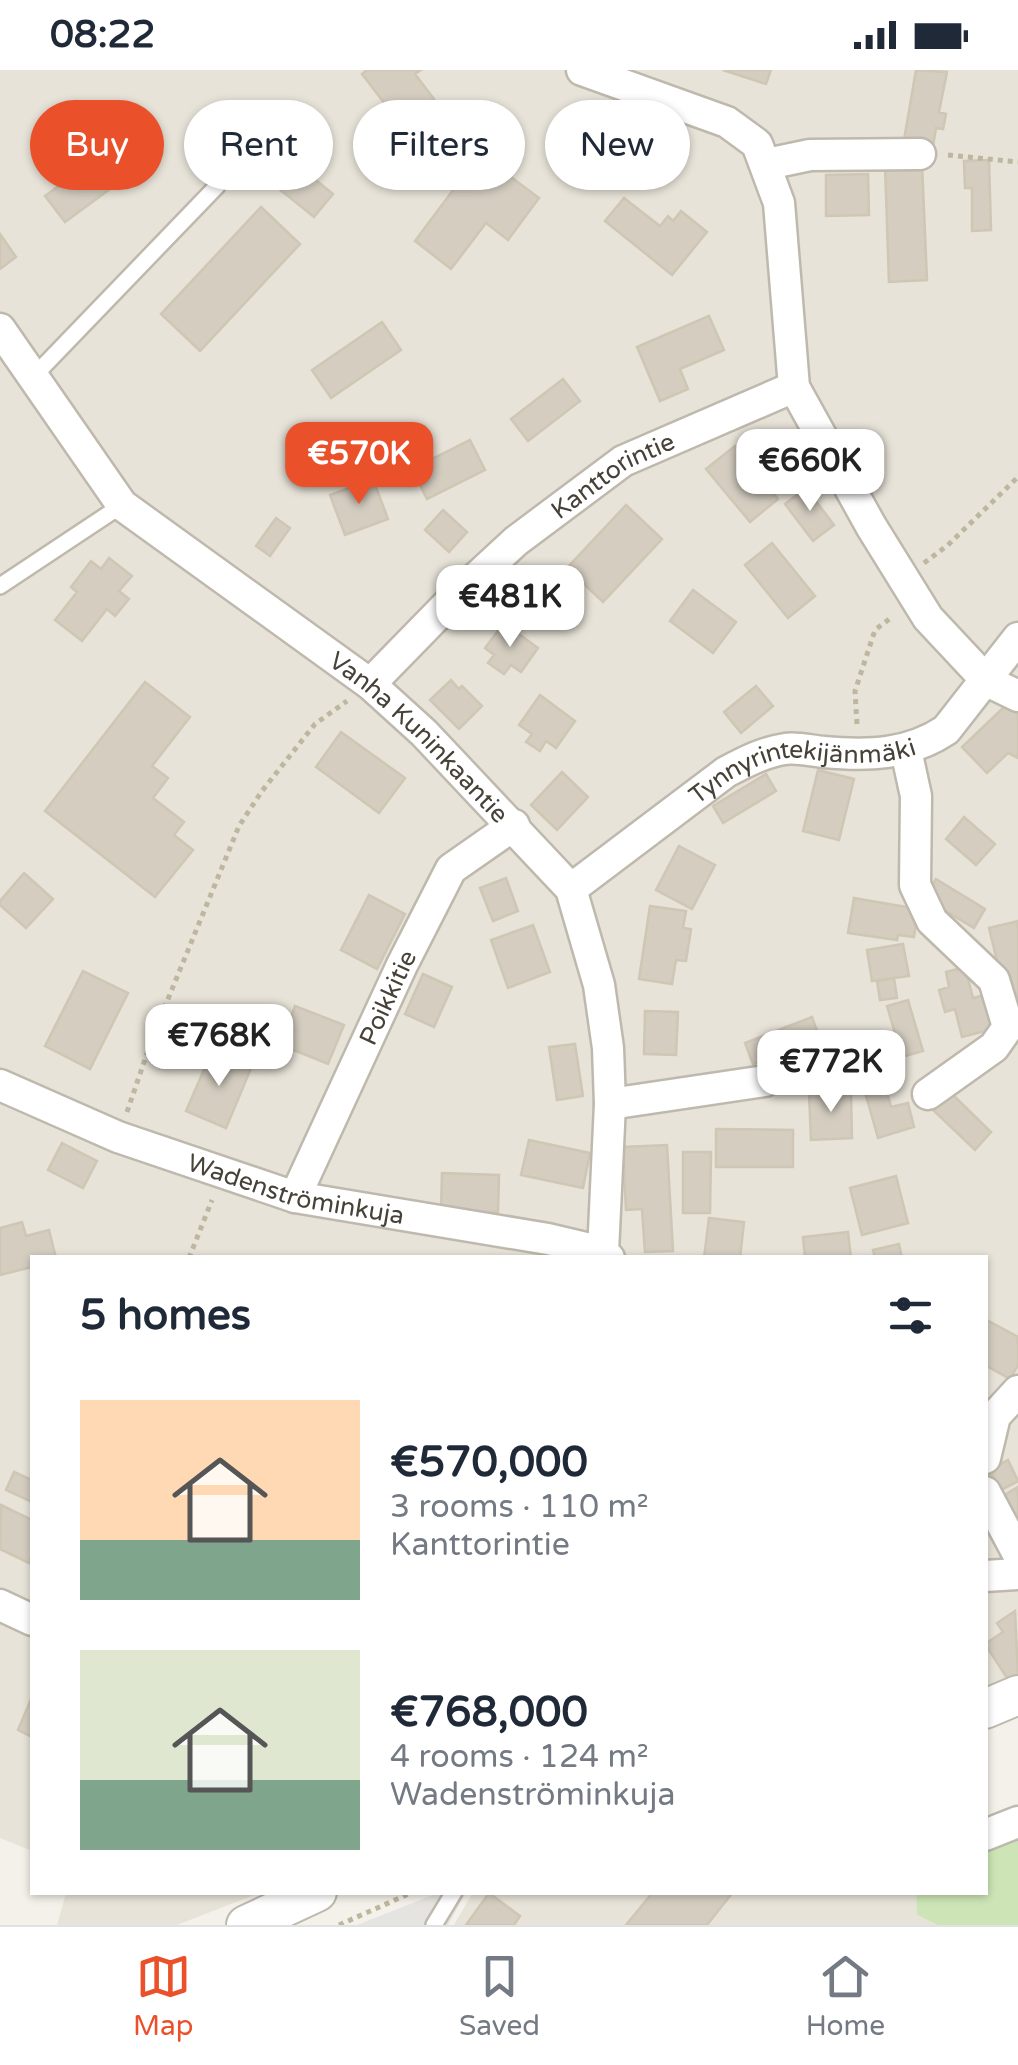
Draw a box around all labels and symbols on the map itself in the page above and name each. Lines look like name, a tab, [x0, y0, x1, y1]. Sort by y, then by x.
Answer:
pin: €570K	[289, 422, 429, 507]
street label: Kanttorintie	[545, 427, 679, 526]
pin: €660K	[740, 429, 880, 514]
pin: €481K	[440, 565, 580, 650]
street label: Vanha Kuninkaantie	[323, 646, 515, 829]
street label: Tynnyrintekijänmäki	[683, 732, 919, 811]
street label: Poikkitie	[353, 945, 423, 1050]
pin: €768K	[149, 1004, 289, 1089]
pin: €772K	[761, 1030, 901, 1115]
street label: Wadenströminkuja	[183, 1148, 407, 1231]

